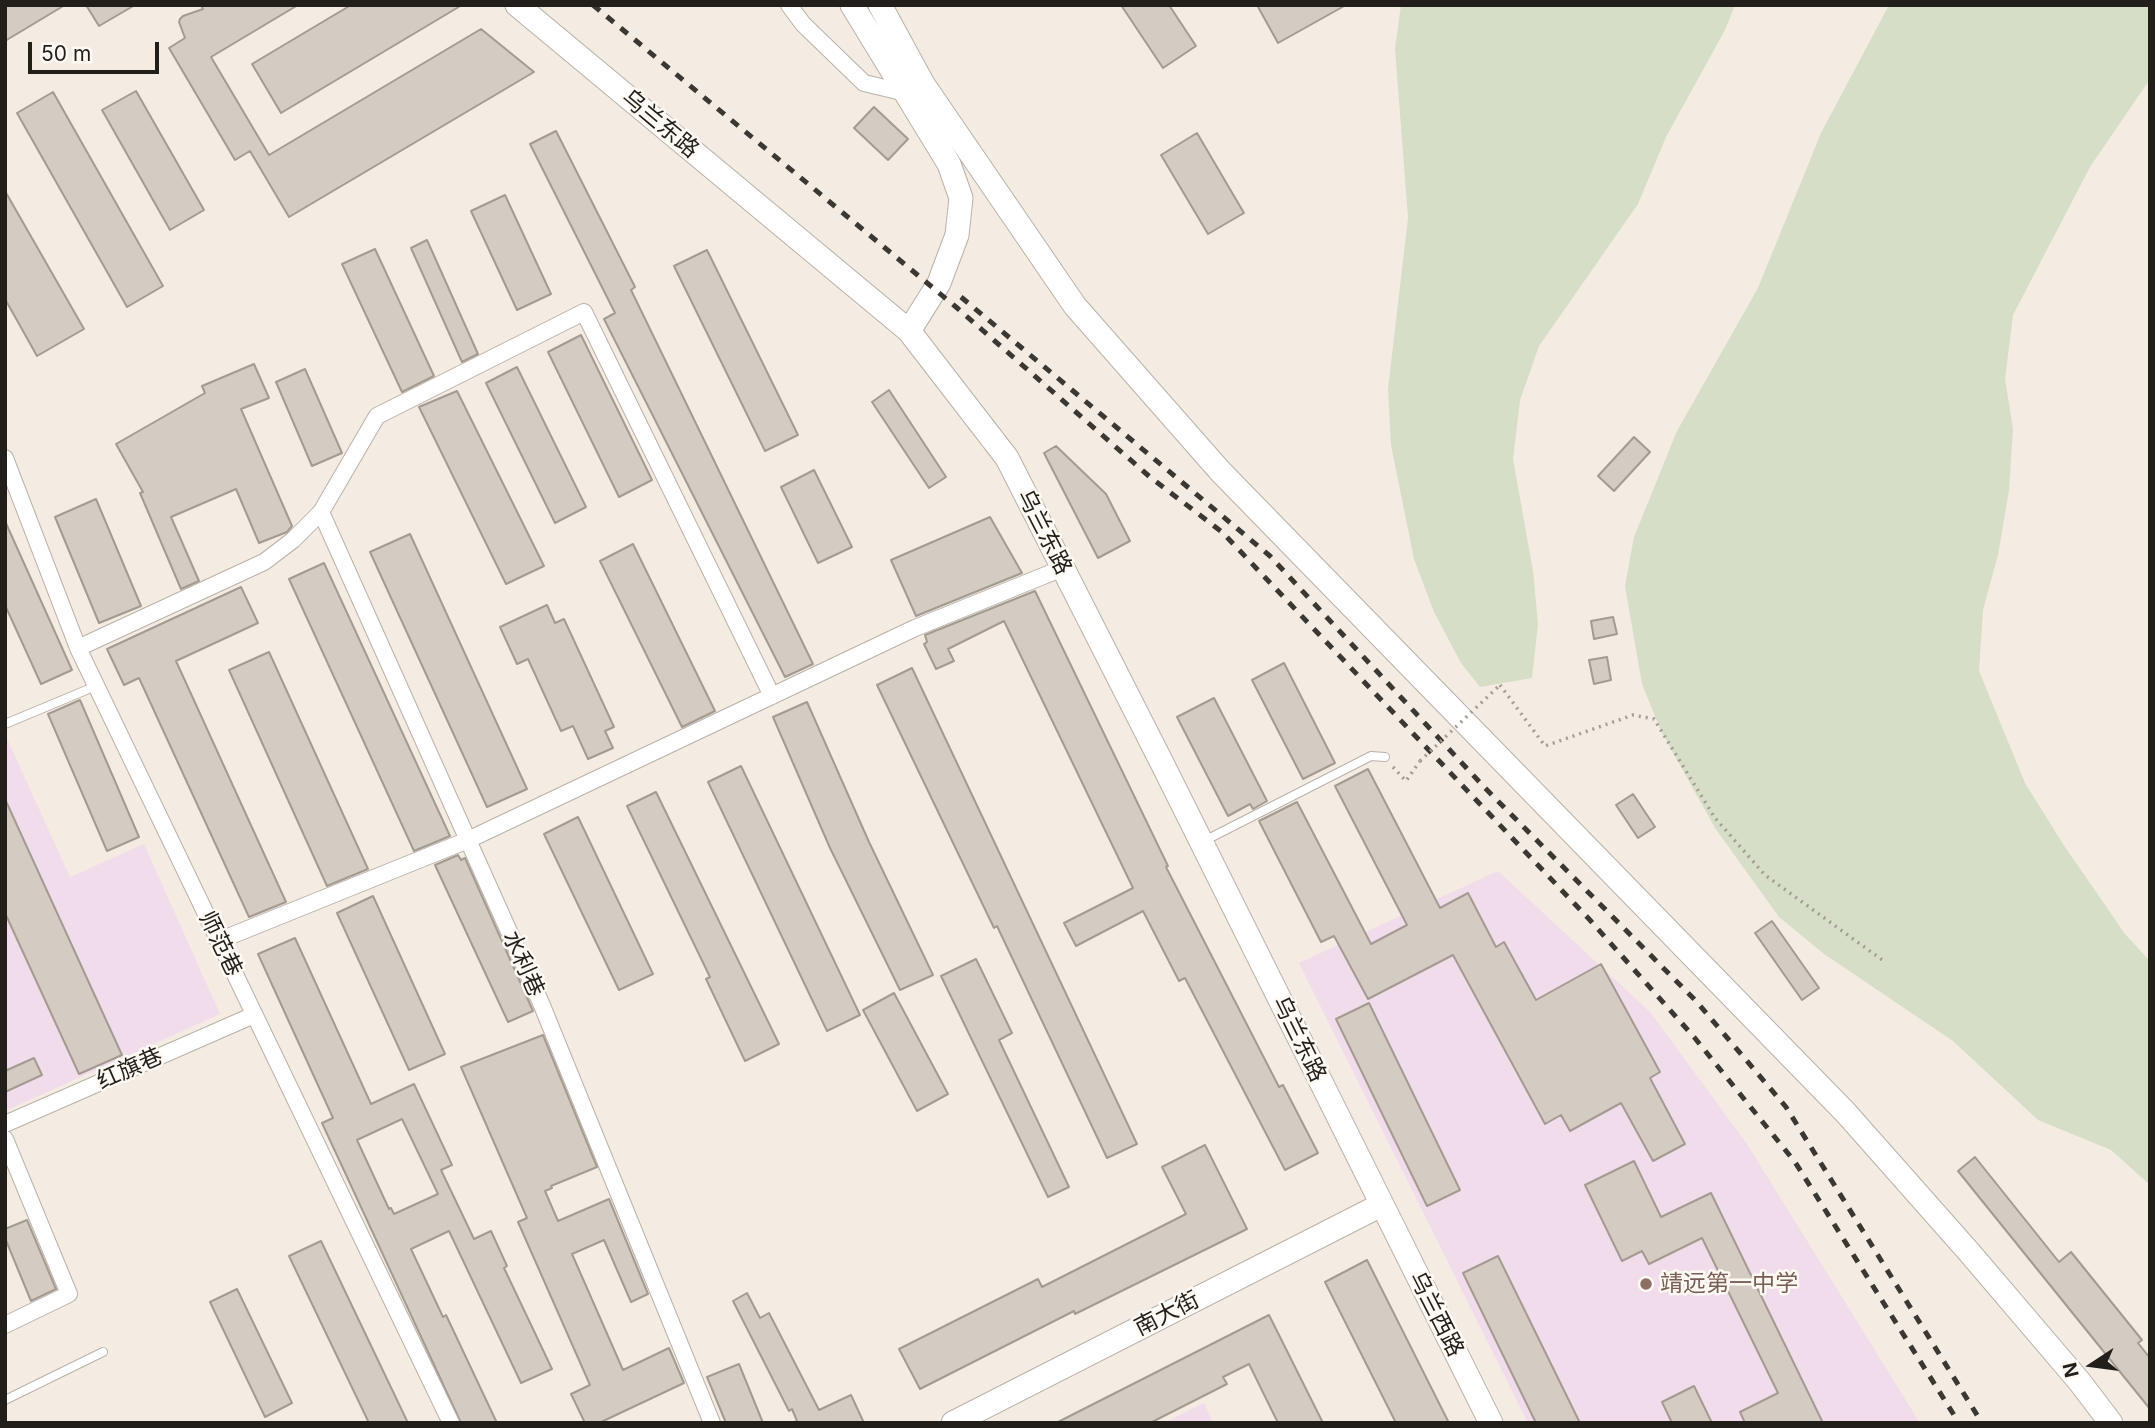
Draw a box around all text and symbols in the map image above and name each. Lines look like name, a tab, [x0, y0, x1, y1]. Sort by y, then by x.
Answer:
scale bar	[32, 28, 163, 72]
text: 50 m	[41, 41, 91, 66]
street label: 乌兰东路	[616, 84, 704, 164]
street label: 乌兰东路	[1011, 485, 1077, 579]
street label: 师范巷	[192, 907, 248, 981]
street label: 水利巷	[496, 927, 550, 1001]
street label: 乌兰东路	[1266, 992, 1332, 1086]
street label: 红旗巷	[93, 1042, 167, 1096]
street label: 乌兰西路	[1403, 1267, 1469, 1361]
place label: 靖远第一中学	[1660, 1270, 1798, 1298]
marker: 靖远第一中学	[1638, 1276, 1654, 1292]
street label: 南大街	[1130, 1286, 1204, 1342]
north arrow	[2057, 1330, 2127, 1400]
text: N	[2058, 1360, 2084, 1379]

